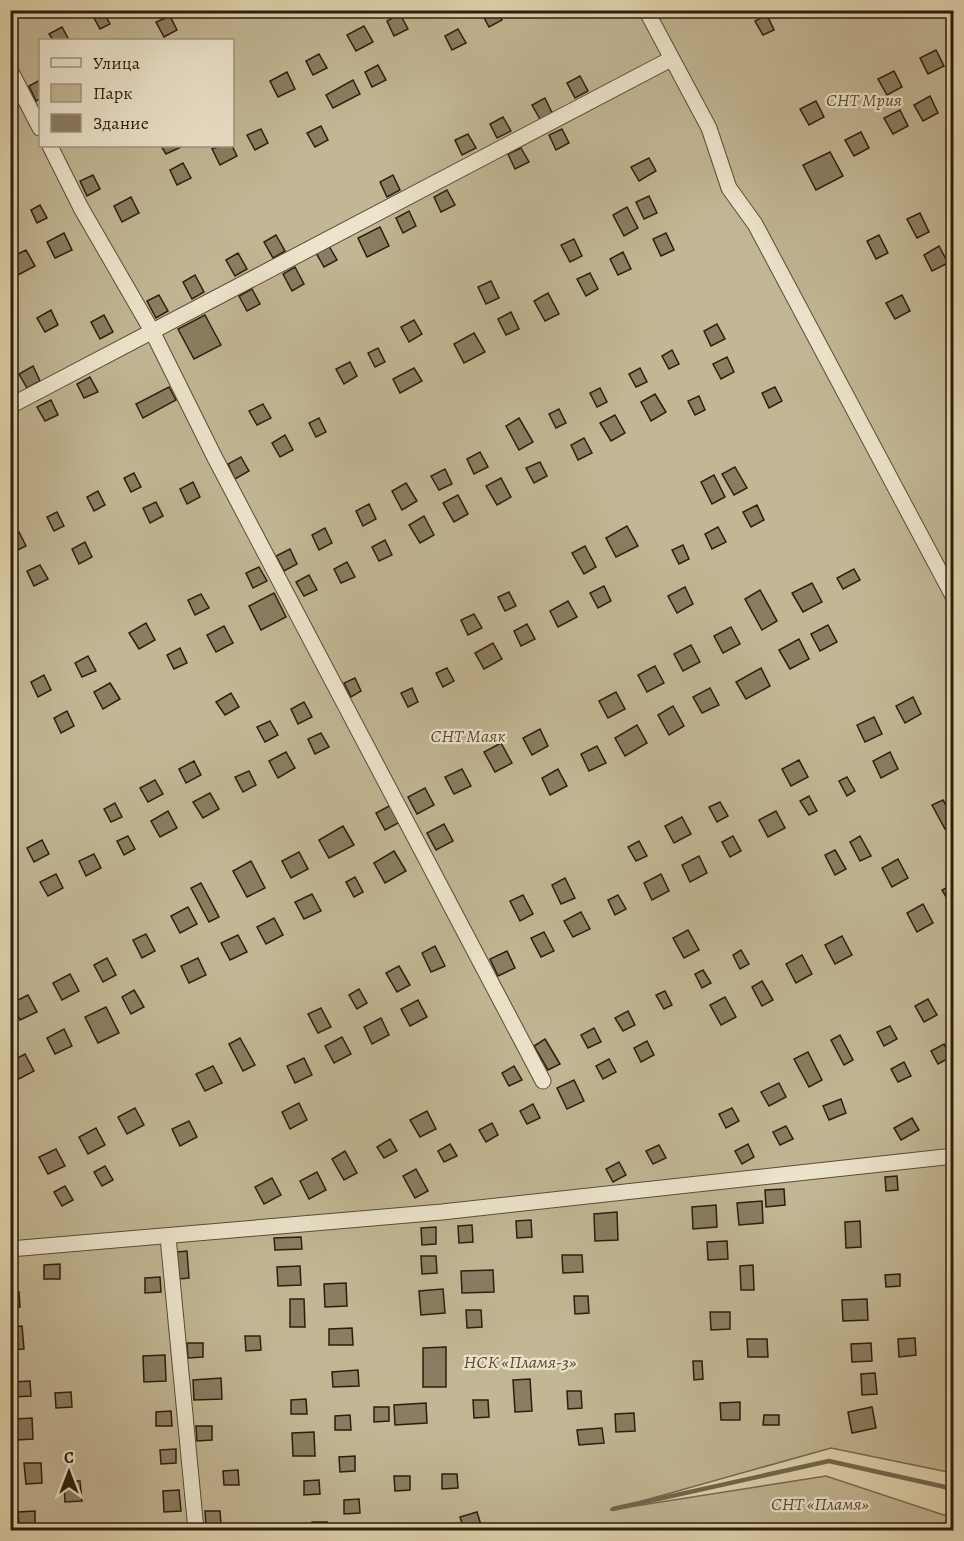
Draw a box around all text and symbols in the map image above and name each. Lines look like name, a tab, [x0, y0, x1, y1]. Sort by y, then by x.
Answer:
legend	[39, 39, 234, 147]
text: Улица	[93, 51, 141, 75]
text: Парк	[93, 81, 133, 105]
park label: СНТ Мрия	[826, 88, 902, 112]
text: Здание	[93, 111, 149, 135]
park label: СНТ Маяк	[430, 724, 506, 748]
park label: НСК «Пламя-3»	[464, 1350, 577, 1374]
north arrow	[39, 1442, 99, 1502]
text: С	[64, 1447, 74, 1469]
park label: СНТ «Пламя»	[771, 1492, 870, 1516]

